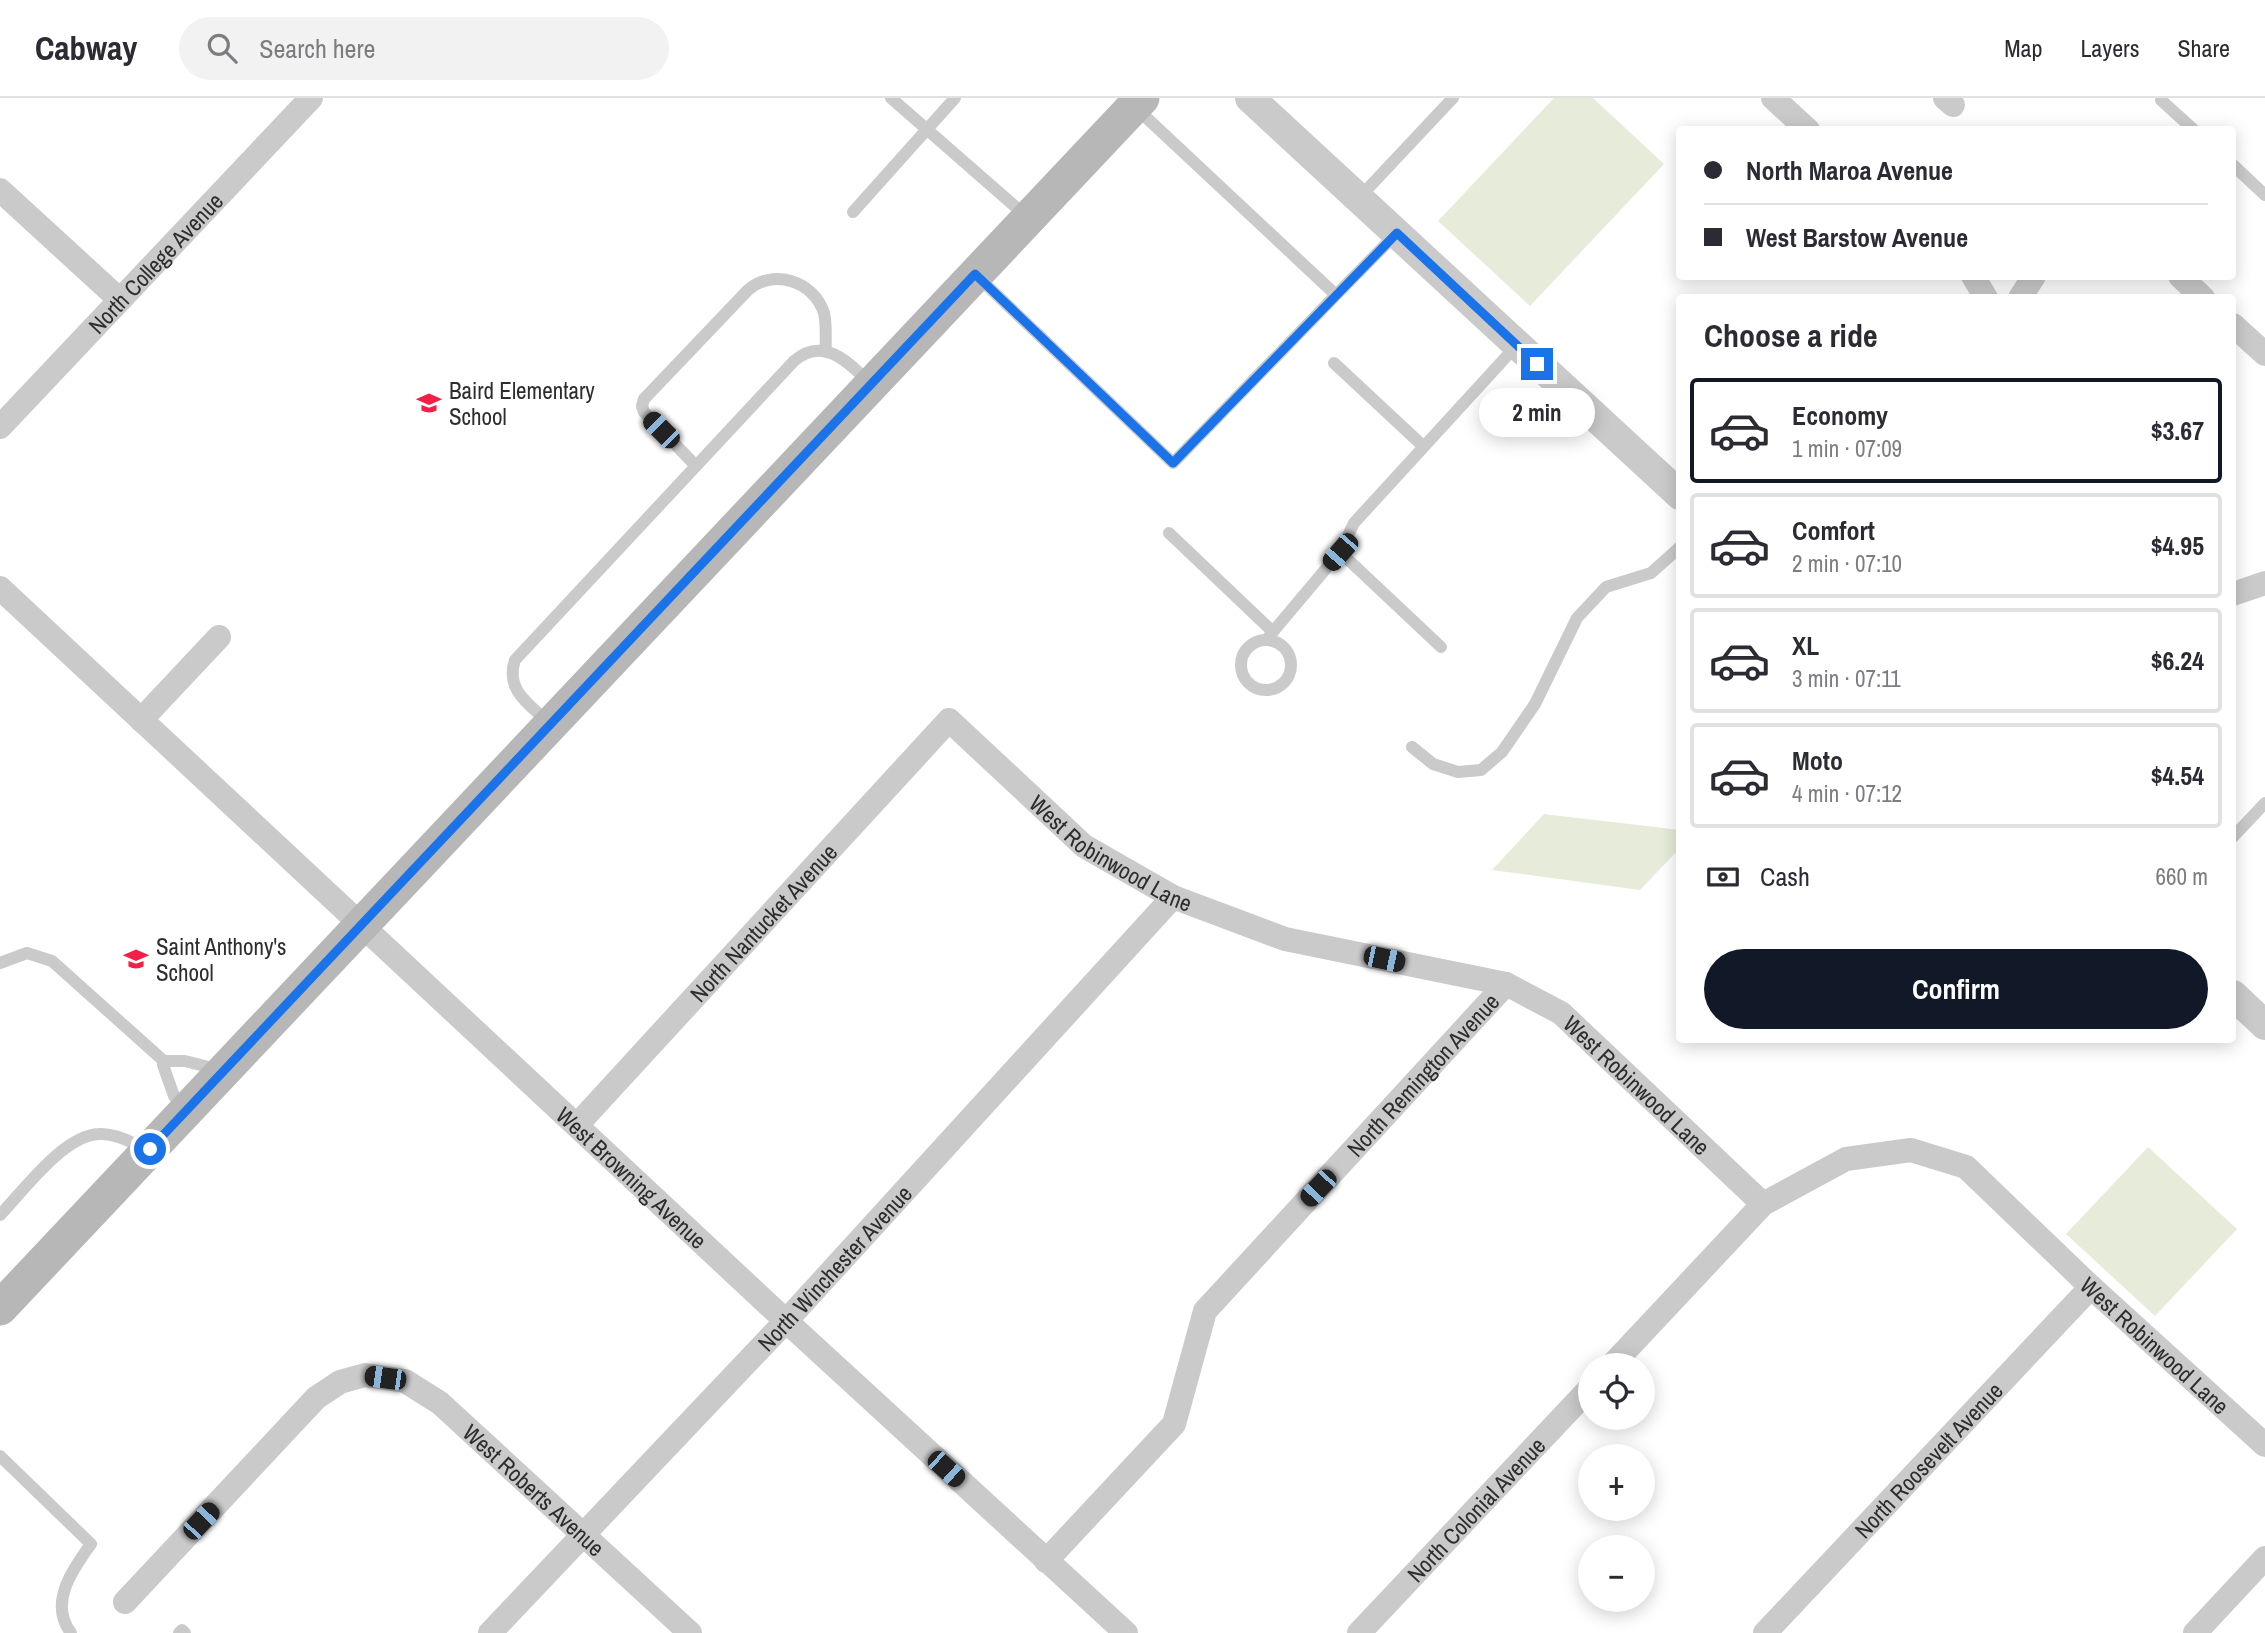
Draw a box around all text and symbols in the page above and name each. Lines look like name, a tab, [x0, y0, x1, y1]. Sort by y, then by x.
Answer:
search box	[179, 17, 669, 80]
text: Cabway	[35, 26, 137, 70]
icon: search	[203, 29, 241, 67]
text: Search here	[259, 31, 375, 66]
text: Map	[2004, 32, 2042, 64]
text: Layers	[2080, 32, 2139, 64]
text: Share	[2177, 32, 2230, 64]
text: North Maroa Avenue	[1746, 153, 1953, 188]
street label: North College Avenue	[81, 186, 229, 340]
text: West Barstow Avenue	[1746, 220, 1968, 255]
text: Choose a ride	[1704, 314, 1878, 357]
route end	[1521, 348, 1553, 380]
place label: Baird Elementary School	[449, 375, 595, 432]
callout: 2 min	[1479, 388, 1595, 438]
school or university icon: Baird Elementary School	[415, 389, 443, 417]
text: 2 min	[1512, 397, 1562, 428]
text: Economy	[1792, 398, 1888, 433]
icon: car	[1708, 399, 1771, 462]
car	[639, 408, 684, 452]
text: $3.67	[2151, 413, 2204, 448]
text: 1 min · 07:09	[1792, 433, 1902, 464]
text: Comfort	[1792, 513, 1875, 548]
icon: car	[1708, 514, 1771, 577]
text: $4.95	[2151, 528, 2204, 563]
car	[1319, 529, 1362, 575]
text: 2 min · 07:10	[1792, 548, 1902, 579]
text: XL	[1792, 628, 1819, 663]
icon: car	[1708, 629, 1771, 692]
text: $6.24	[2151, 643, 2204, 678]
text: 3 min · 07:11	[1792, 663, 1901, 694]
text: Moto	[1792, 743, 1843, 778]
icon: car	[1708, 744, 1771, 807]
text: $4.54	[2151, 758, 2204, 793]
text: 4 min · 07:12	[1792, 778, 1902, 809]
street label: West Robinwood Lane	[1023, 788, 1196, 918]
street label: North Nantucket Avenue	[683, 837, 844, 1008]
icon: cash	[1704, 858, 1742, 896]
text: Cash	[1760, 859, 1810, 894]
text: 660 m	[2156, 861, 2208, 892]
place label: Saint Anthony's School	[156, 931, 287, 988]
car	[1362, 944, 1407, 974]
school or university icon: Saint Anthony's School	[122, 945, 150, 973]
button: Confirm	[1704, 949, 2208, 1029]
street label: North Remington Avenue	[1340, 986, 1506, 1163]
street label: West Robinwood Lane	[1557, 1008, 1717, 1162]
street label: West Browning Avenue	[550, 1099, 714, 1255]
route start	[134, 1133, 166, 1165]
car	[1296, 1165, 1341, 1211]
street label: North Winchester Avenue	[750, 1178, 918, 1357]
street label: West Robinwood Lane	[2074, 1270, 2236, 1421]
map controls	[1578, 1353, 1655, 1612]
button: locate	[1578, 1353, 1655, 1430]
car	[363, 1365, 408, 1391]
street label: North Roosevelt Avenue	[1847, 1375, 2009, 1544]
street label: West Roberts Avenue	[457, 1417, 612, 1563]
street label: North Colonial Avenue	[1400, 1430, 1552, 1589]
button: +	[1578, 1444, 1655, 1521]
car	[924, 1447, 969, 1491]
car	[179, 1498, 224, 1544]
button: −	[1578, 1535, 1655, 1612]

